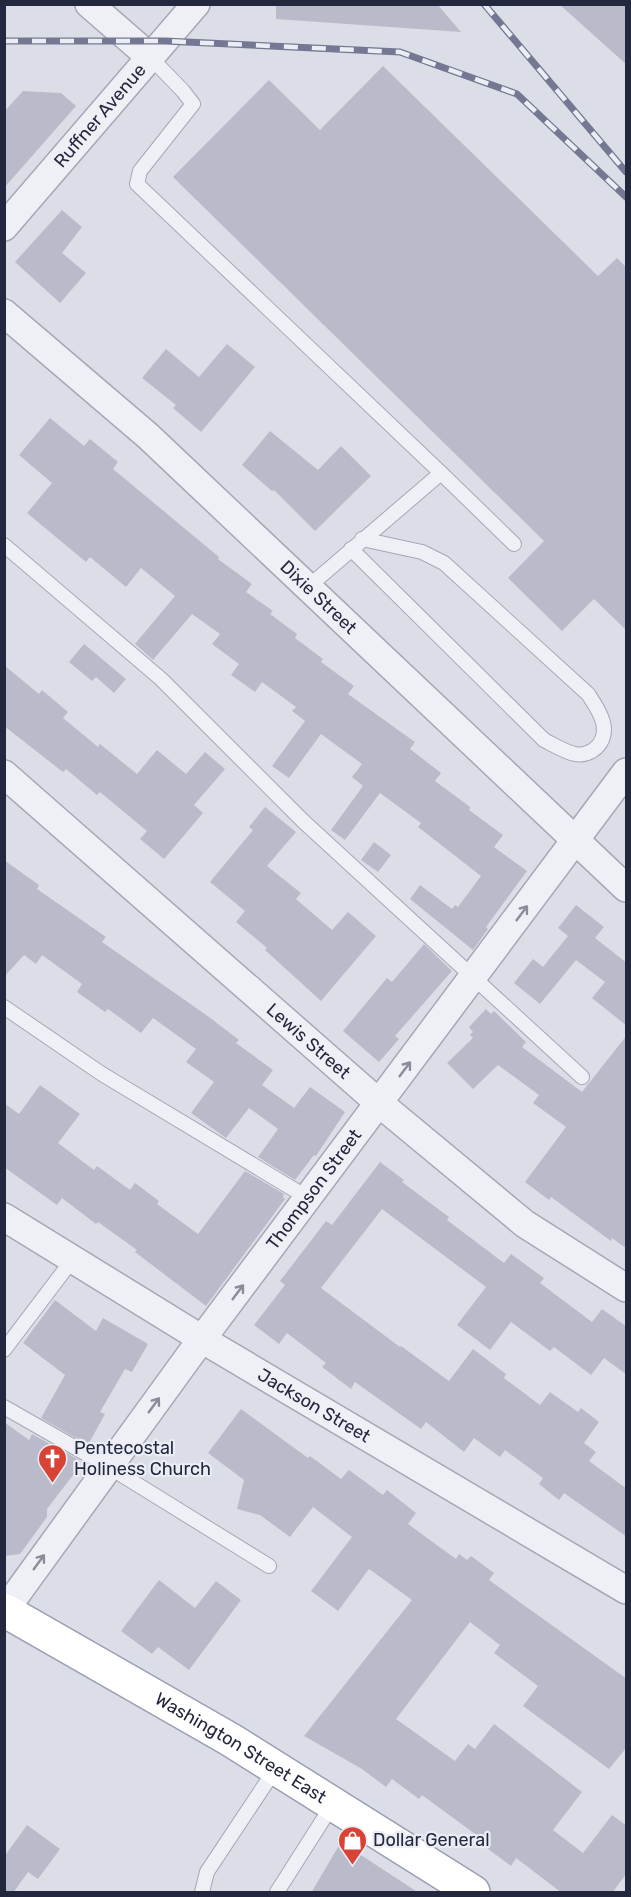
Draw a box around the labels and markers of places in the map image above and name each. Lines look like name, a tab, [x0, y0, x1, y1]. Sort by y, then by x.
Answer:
place label: Pentecostal Holiness Church	[74, 1437, 211, 1480]
church icon: Pentecostal Holiness Church	[37, 1442, 69, 1484]
shop icon: Dollar General	[336, 1824, 368, 1866]
place label: Dollar General	[373, 1829, 490, 1851]

